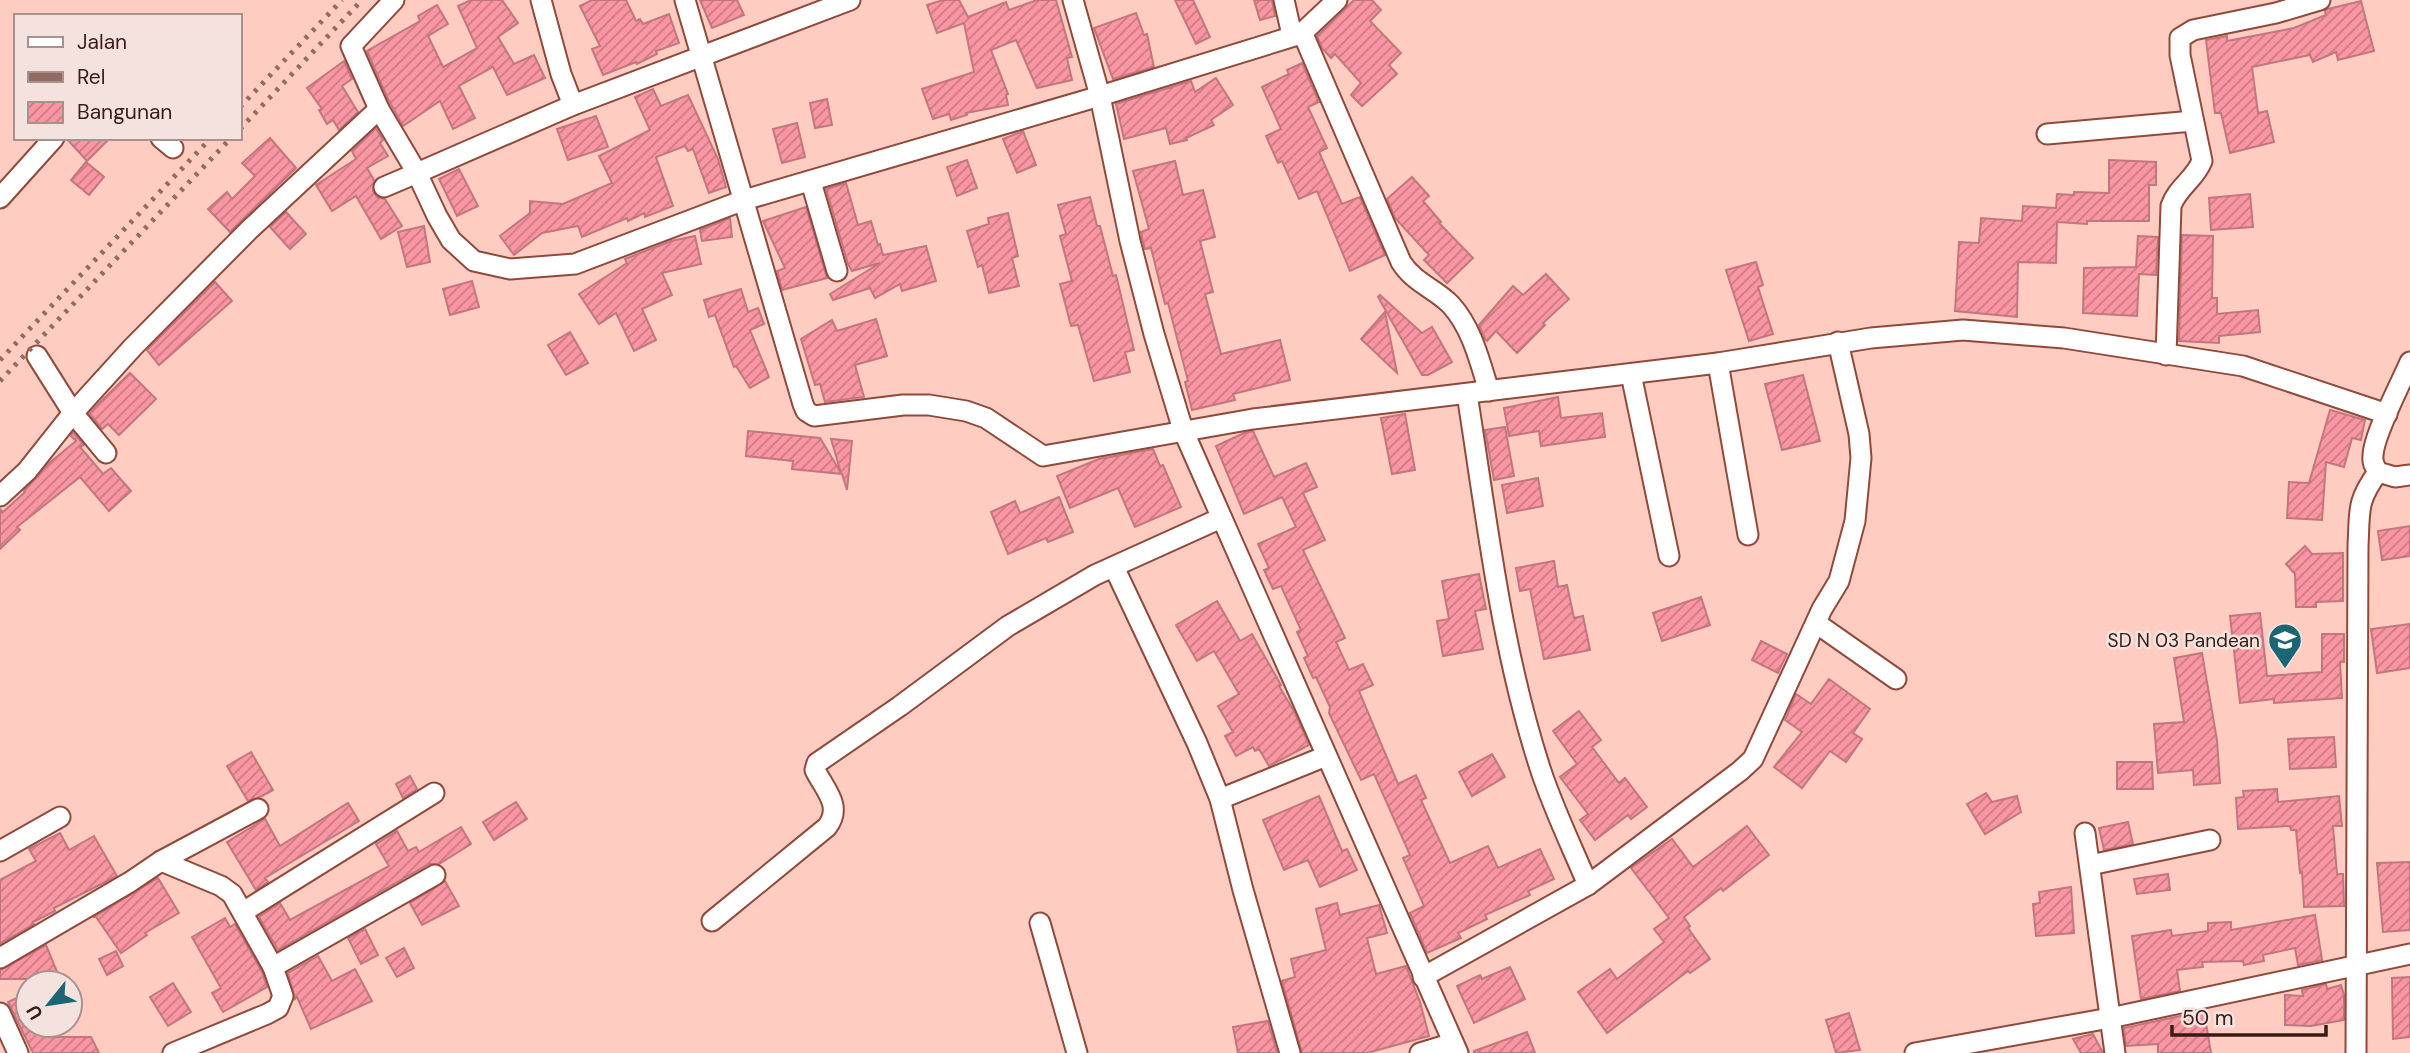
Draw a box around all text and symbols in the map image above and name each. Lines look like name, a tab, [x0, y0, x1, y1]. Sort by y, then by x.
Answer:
legend	[14, 14, 242, 140]
text: Jalan	[77, 28, 127, 56]
text: Rel	[77, 63, 105, 91]
text: Bangunan	[77, 98, 172, 126]
school or university icon: SD N 03 Pandean	[2266, 621, 2304, 670]
place label: SD N 03 Pandean	[2108, 628, 2260, 653]
north arrow	[14, 969, 84, 1039]
scale bar	[2172, 993, 2326, 1038]
text: U	[21, 1000, 49, 1024]
text: 50 m	[2182, 1004, 2233, 1032]

